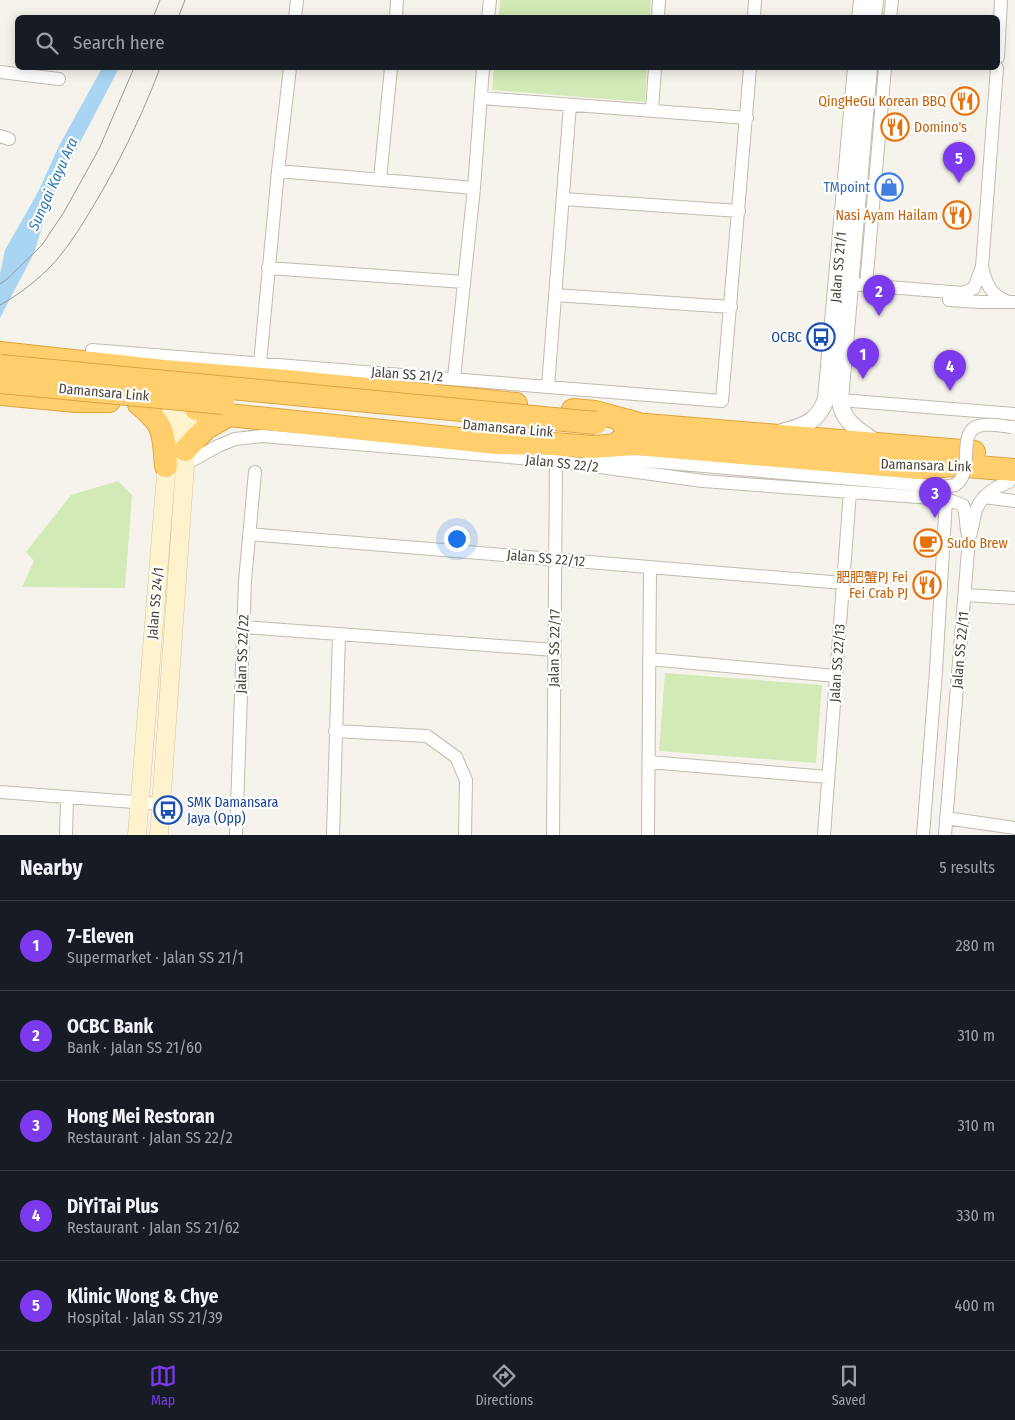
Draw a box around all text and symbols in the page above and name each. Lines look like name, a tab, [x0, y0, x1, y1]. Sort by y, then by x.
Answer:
search box	[15, 15, 1000, 70]
icon: search	[33, 29, 61, 57]
text: Search here	[73, 31, 165, 54]
restaurant icon: QingHeGu Korean BBQ	[950, 86, 980, 116]
place label: QingHeGu Korean BBQ	[818, 93, 946, 110]
restaurant icon: Domino's	[880, 112, 910, 142]
place label: Domino's	[914, 119, 967, 136]
water label: Sungai Kayu Ara	[24, 135, 82, 234]
pin: 5	[943, 142, 975, 183]
shop icon: TMpoint	[874, 172, 904, 202]
place label: TMpoint	[824, 179, 870, 196]
restaurant icon: Nasi Ayam Hailam	[942, 200, 972, 230]
place label: Nasi Ayam Hailam	[835, 207, 938, 224]
street label: Jalan SS 21/1	[827, 231, 850, 303]
pin: 2	[863, 275, 895, 316]
bus stop icon: OCBC	[806, 322, 836, 352]
place label: OCBC	[771, 329, 802, 346]
pin: 1	[847, 338, 879, 379]
pin: 4	[934, 350, 966, 391]
street label: Jalan SS 21/2	[370, 364, 444, 385]
street label: Damansara Link	[58, 380, 150, 405]
street label: Damansara Link	[462, 416, 554, 441]
street label: Jalan SS 22/2	[525, 451, 599, 476]
street label: Damansara Link	[880, 455, 972, 476]
pin: 3	[919, 477, 951, 518]
your location	[444, 526, 470, 552]
cafe icon: Sudo Brew	[913, 528, 943, 558]
place label: Sudo Brew	[947, 535, 1008, 552]
street label: Jalan SS 22/12	[506, 547, 586, 570]
street label: Jalan SS 24/1	[144, 566, 167, 640]
place label: 肥肥蟹PJ Fei Fei Crab PJ	[836, 569, 908, 602]
restaurant icon: 肥肥蟹PJ Fei Fei Crab PJ	[912, 570, 942, 600]
street label: Jalan SS 22/17	[545, 609, 564, 687]
street label: Jalan SS 22/11	[949, 611, 972, 689]
street label: Jalan SS 22/22	[233, 614, 252, 694]
street label: Jalan SS 22/13	[826, 623, 849, 703]
place label: SMK Damansara Jaya (Opp)	[187, 794, 279, 827]
bus stop icon: SMK Damansara Jaya (Opp)	[153, 795, 183, 825]
text: Nearby	[20, 855, 82, 881]
text: 5 results	[939, 858, 995, 877]
text: 7-Eleven	[67, 925, 134, 948]
text: 1	[33, 936, 39, 955]
text: 280 m	[956, 936, 995, 955]
text: Supermarket · Jalan SS 21/1	[67, 948, 244, 967]
text: OCBC Bank	[67, 1015, 153, 1038]
text: 2	[32, 1026, 40, 1045]
text: 310 m	[958, 1026, 995, 1045]
text: Bank · Jalan SS 21/60	[67, 1038, 202, 1057]
text: Hong Mei Restoran	[67, 1105, 215, 1128]
text: 3	[32, 1116, 40, 1135]
text: 310 m	[958, 1116, 995, 1135]
text: Restaurant · Jalan SS 22/2	[67, 1128, 233, 1147]
text: DiYiTai Plus	[67, 1195, 159, 1218]
text: 4	[32, 1206, 40, 1225]
text: 330 m	[956, 1206, 995, 1225]
text: Restaurant · Jalan SS 21/62	[67, 1218, 240, 1237]
text: Klinic Wong & Chye	[67, 1285, 218, 1308]
text: 5	[32, 1296, 40, 1315]
text: 400 m	[955, 1296, 995, 1315]
text: Hospital · Jalan SS 21/39	[67, 1308, 223, 1327]
tab: Map	[149, 1362, 177, 1409]
tab: Directions	[475, 1362, 533, 1409]
tab: Saved	[832, 1362, 866, 1409]

